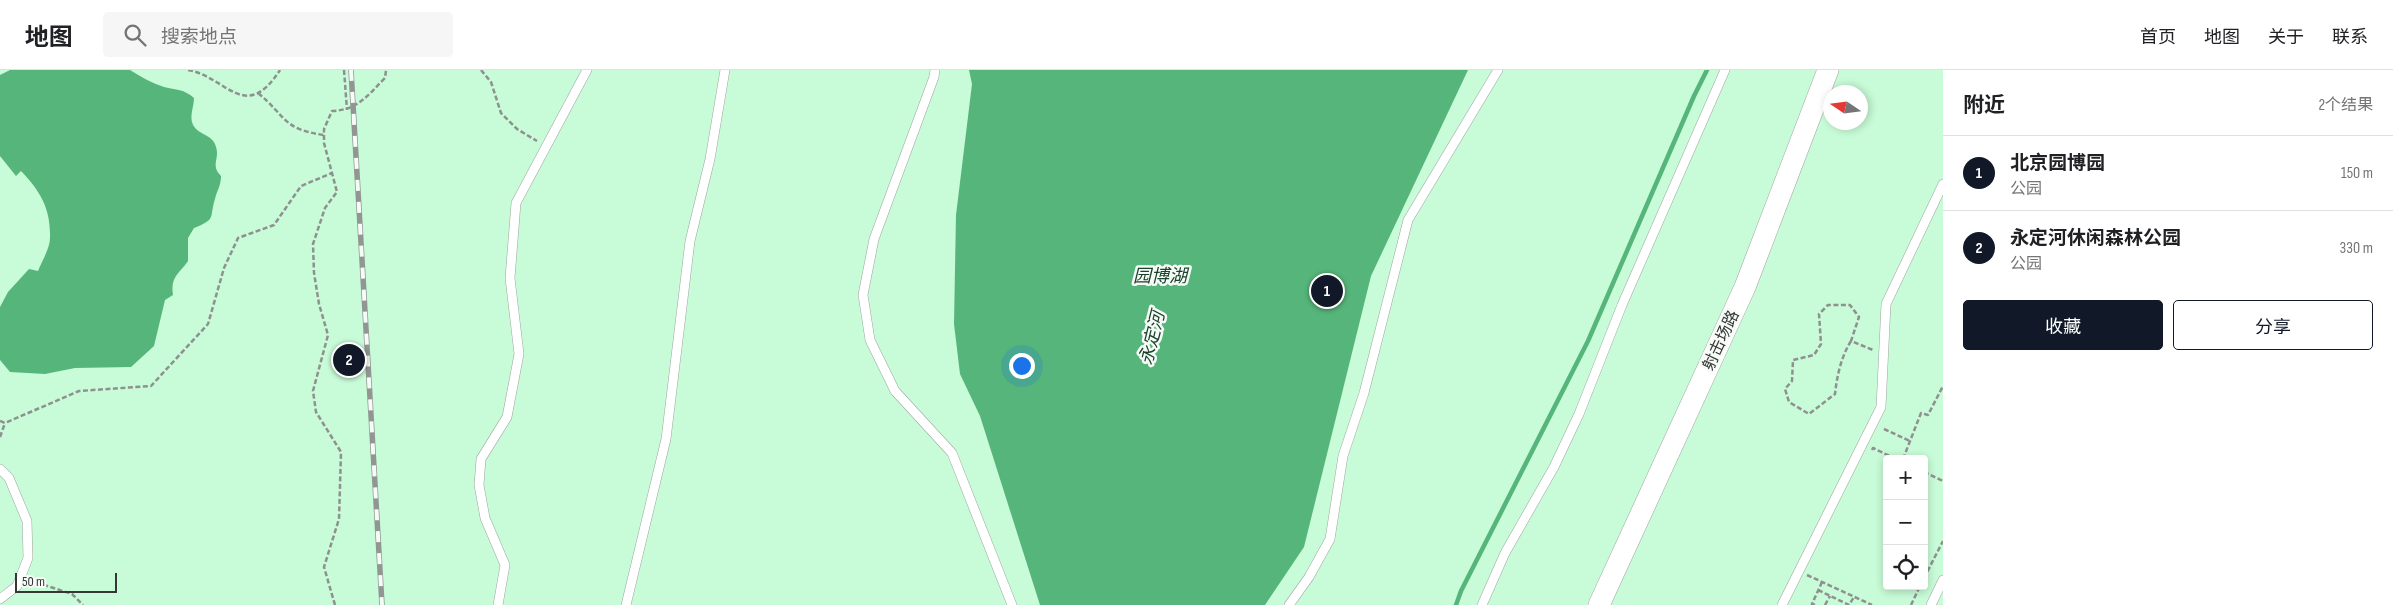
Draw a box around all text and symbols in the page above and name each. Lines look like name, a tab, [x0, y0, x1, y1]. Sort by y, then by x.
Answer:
search box	[103, 12, 453, 57]
icon: search	[121, 21, 149, 49]
text: 地图	[25, 23, 73, 52]
text: 搜索地点	[161, 26, 237, 49]
text: 首页	[2140, 27, 2176, 48]
text: 地图	[2204, 27, 2240, 48]
text: 关于	[2268, 27, 2304, 48]
text: 联系	[2332, 27, 2368, 48]
north arrow	[1823, 85, 1868, 130]
text: 附近	[1963, 93, 2005, 118]
text: 2个结果	[2318, 96, 2373, 115]
text: 北京园博园	[2010, 152, 2105, 175]
text: 1	[1976, 164, 1982, 183]
text: 150 m	[2341, 164, 2373, 183]
text: 公园	[2010, 180, 2042, 199]
text: 永定河休闲森林公园	[2010, 227, 2181, 250]
text: 2	[1975, 239, 1983, 258]
text: 330 m	[2340, 239, 2373, 258]
text: 公园	[2010, 255, 2042, 274]
water label: 园博湖	[1133, 266, 1190, 287]
pin: 1	[1311, 272, 1343, 310]
button: 收藏	[1963, 300, 2163, 350]
button: 分享	[2173, 300, 2373, 350]
water label: 永定河	[1136, 306, 1170, 367]
street label: 射击场路	[1699, 308, 1743, 374]
pin: 2	[333, 341, 365, 379]
your location	[1009, 353, 1035, 379]
map controls	[1883, 455, 1928, 590]
button: +	[1883, 455, 1928, 500]
button: −	[1883, 500, 1928, 545]
button: locate	[1883, 545, 1928, 590]
scale bar	[15, 570, 118, 593]
text: 50 m	[22, 573, 45, 590]

